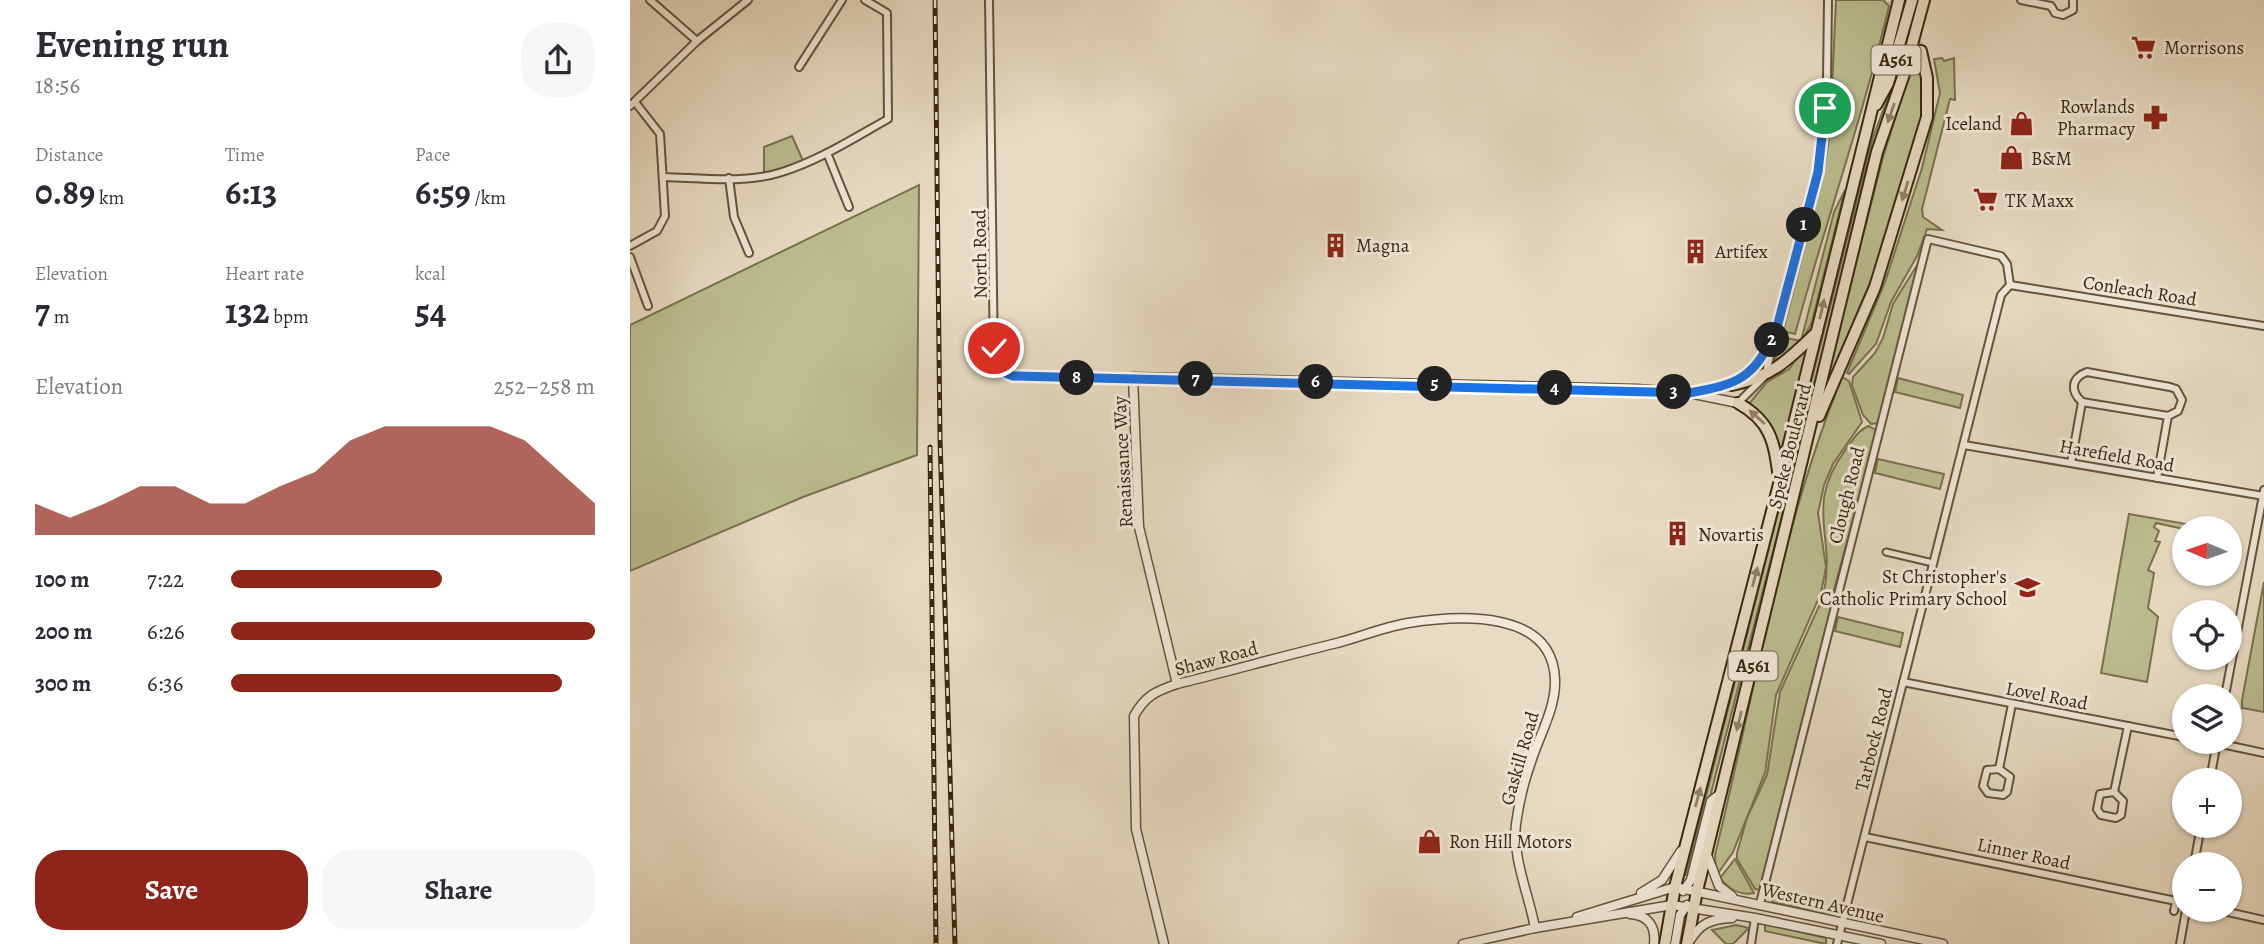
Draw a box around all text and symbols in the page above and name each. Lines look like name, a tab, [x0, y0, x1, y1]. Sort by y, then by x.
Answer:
text: Evening run	[35, 18, 229, 70]
button: share	[521, 23, 595, 97]
supermarket icon: Morrisons	[2130, 33, 2158, 61]
place label: Morrisons	[2164, 35, 2244, 61]
road number: A561	[1872, 46, 1920, 74]
text: 18:56	[35, 70, 80, 101]
pin	[1795, 78, 1855, 138]
icon: arrive	[1806, 89, 1844, 127]
place label: Rowlands Pharmacy	[2057, 94, 2136, 142]
one-way arrow	[1885, 102, 1896, 123]
pharmacy icon: Rowlands Pharmacy	[2141, 103, 2169, 131]
shop icon: Iceland	[2008, 109, 2036, 137]
place label: Iceland	[1945, 111, 2003, 137]
text: Distance	[35, 142, 103, 168]
text: Time	[225, 142, 264, 168]
text: Pace	[415, 142, 450, 168]
shop icon: B&M	[1997, 144, 2025, 172]
place label: B&M	[2031, 146, 2072, 172]
text: 0.89	[35, 168, 95, 216]
text: 6:13	[225, 168, 277, 216]
text: 6:59	[415, 168, 471, 216]
one-way arrow	[1899, 181, 1909, 202]
text: km	[95, 185, 124, 211]
text: /km	[471, 185, 506, 211]
supermarket icon: TK Maxx	[1971, 186, 1999, 214]
place label: TK Maxx	[2005, 188, 2074, 214]
street label: North Road	[966, 208, 994, 299]
pin: 1	[1786, 208, 1822, 243]
text: 1	[1800, 211, 1807, 237]
building icon: Magna	[1322, 231, 1350, 259]
place label: Magna	[1356, 233, 1410, 259]
building icon: Artifex	[1681, 237, 1709, 265]
place label: Artifex	[1714, 239, 1768, 265]
text: Elevation	[35, 261, 108, 287]
text: Heart rate	[225, 261, 304, 287]
text: kcal	[415, 261, 445, 287]
street label: Conleach Road	[2081, 269, 2199, 313]
text: 7	[35, 287, 50, 335]
text: 132	[225, 287, 270, 335]
text: 54	[415, 287, 446, 335]
one-way arrow	[1817, 298, 1828, 320]
text: m	[50, 304, 70, 330]
text: bpm	[270, 304, 309, 330]
pin	[964, 318, 1024, 378]
pin: 2	[1754, 322, 1790, 358]
text: 2	[1767, 326, 1776, 352]
icon: check	[975, 329, 1013, 367]
pin: 8	[1060, 360, 1094, 396]
pin: 7	[1178, 362, 1214, 396]
text: 8	[1072, 364, 1081, 390]
pin: 6	[1298, 364, 1334, 400]
text: 7	[1191, 365, 1200, 391]
pin: 5	[1418, 366, 1452, 402]
text: 6	[1311, 368, 1320, 394]
text: 5	[1430, 370, 1439, 396]
pin: 4	[1538, 370, 1572, 406]
text: Elevation	[35, 371, 123, 402]
text: 252–258 m	[494, 371, 595, 402]
text: 4	[1550, 374, 1559, 400]
pin: 3	[1656, 374, 1692, 410]
text: 3	[1669, 378, 1678, 404]
street label: Speke Boulevard	[1762, 380, 1818, 512]
street label: Renaissance Way	[1107, 395, 1139, 528]
one-way arrow	[1748, 409, 1766, 425]
street label: Harefield Road	[2057, 433, 2177, 479]
street label: Clough Road	[1822, 443, 1872, 547]
north arrow	[2172, 516, 2242, 586]
map controls	[2172, 516, 2242, 922]
building icon: Novartis	[1664, 520, 1692, 548]
place label: Novartis	[1698, 522, 1764, 548]
text: 100 m	[35, 564, 90, 595]
text: 7:22	[147, 564, 184, 595]
place label: St Christopher's Catholic Primary School	[1820, 564, 2007, 612]
one-way arrow	[1750, 566, 1761, 588]
school or university icon: St Christopher's Catholic Primary School	[2013, 573, 2041, 601]
button: locate	[2172, 600, 2242, 670]
text: 200 m	[35, 616, 93, 647]
text: 6:26	[147, 616, 185, 647]
street label: Shaw Road	[1172, 635, 1262, 683]
road number: A561	[1728, 652, 1778, 680]
text: 300 m	[35, 668, 91, 699]
text: 6:36	[147, 668, 183, 699]
street label: Lovel Road	[2003, 675, 2091, 717]
street label: Tarbock Road	[1849, 684, 1900, 794]
button: layers	[2172, 684, 2242, 754]
street label: Gaskill Road	[1494, 708, 1546, 808]
one-way arrow	[1733, 710, 1744, 732]
button: +	[2172, 768, 2242, 838]
one-way arrow	[1693, 786, 1704, 808]
shop icon: Ron Hill Motors	[1415, 827, 1443, 855]
place label: Ron Hill Motors	[1449, 829, 1572, 855]
street label: Linner Road	[1975, 831, 2074, 877]
button: Save	[35, 850, 308, 930]
button: Share	[322, 850, 595, 930]
button: −	[2172, 852, 2242, 922]
street label: Western Avenue	[1758, 876, 1887, 930]

